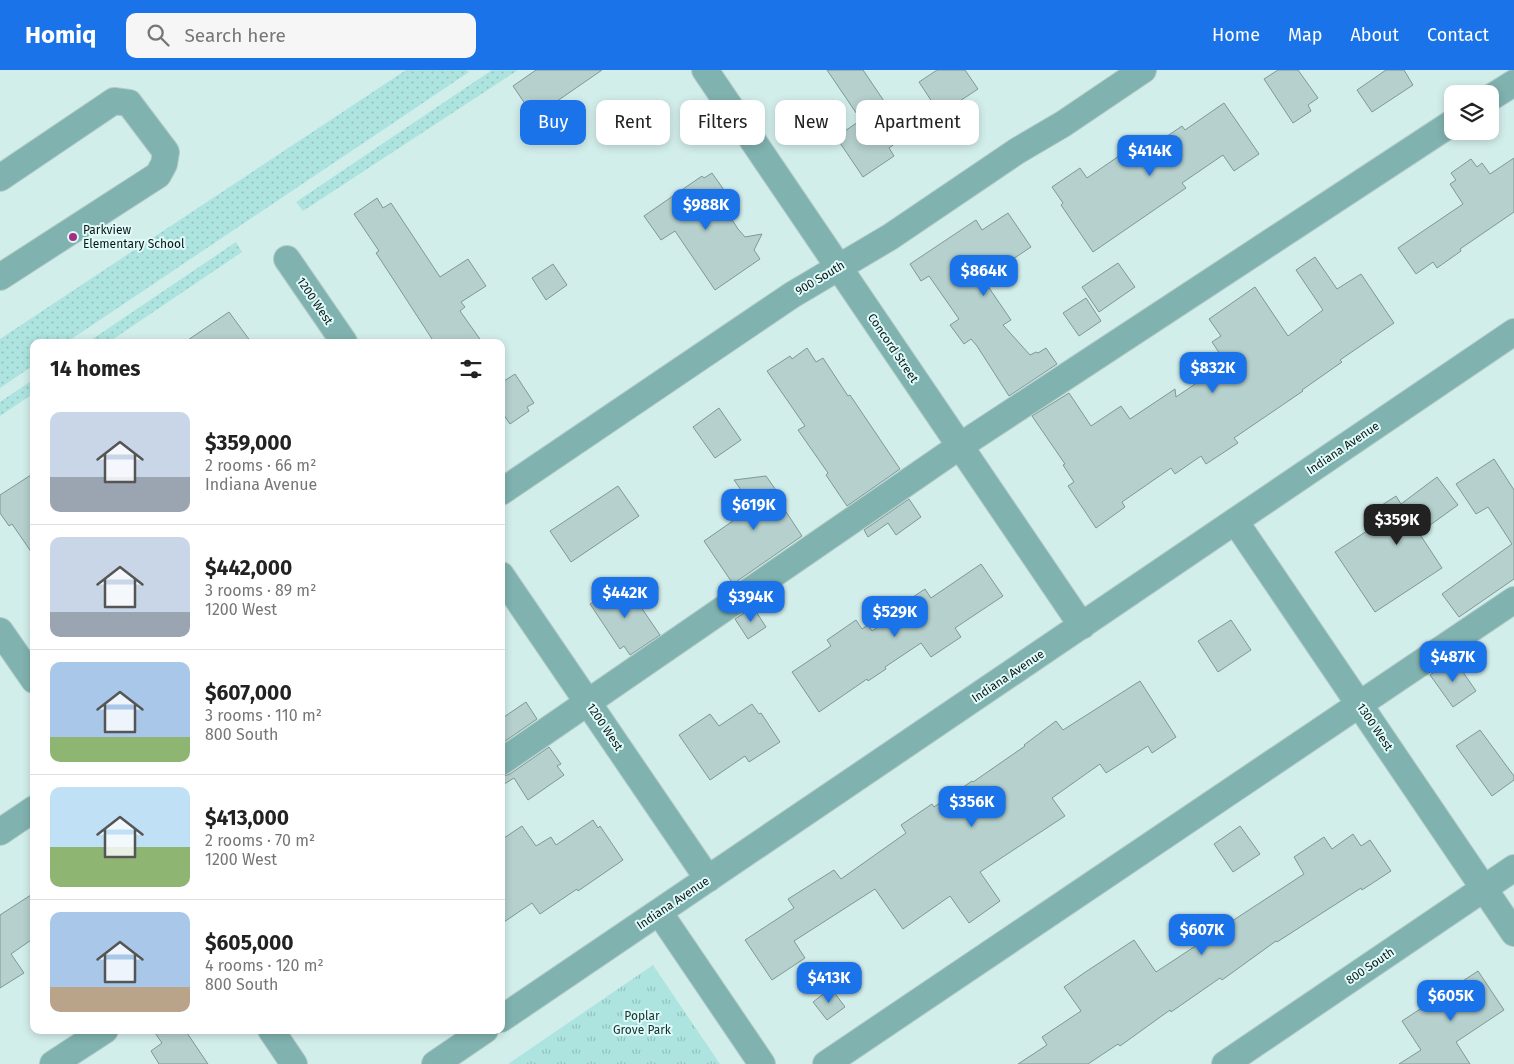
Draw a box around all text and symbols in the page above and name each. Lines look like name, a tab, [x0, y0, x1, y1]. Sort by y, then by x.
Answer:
search box	[126, 13, 476, 58]
text: Homiq	[25, 21, 96, 49]
icon: search	[144, 21, 172, 49]
text: Search here	[184, 24, 286, 47]
text: Home	[1212, 24, 1260, 46]
text: Map	[1288, 24, 1322, 46]
text: About	[1350, 24, 1399, 46]
text: Contact	[1427, 24, 1489, 46]
map controls	[1444, 85, 1499, 140]
button: layers	[1444, 85, 1499, 140]
chip: Buy	[520, 100, 586, 145]
chip: Rent	[596, 100, 670, 145]
chip: Filters	[680, 100, 765, 145]
chip: New	[775, 100, 846, 145]
chip: Apartment	[856, 100, 979, 145]
pin: $414K	[1115, 134, 1185, 177]
text: $414K	[1128, 141, 1172, 160]
pin: $988K	[671, 189, 741, 231]
text: $988K	[683, 195, 729, 214]
place label: Parkview Elementary School	[83, 223, 185, 251]
marker: Parkview Elementary School	[67, 231, 79, 243]
pin: $864K	[949, 254, 1019, 297]
street label: 900 South	[793, 258, 847, 298]
text: $864K	[961, 261, 1007, 280]
street label: 1200 West	[294, 275, 336, 328]
street label: Concord Street	[865, 311, 922, 386]
pin: $832K	[1178, 352, 1248, 394]
icon: filters	[457, 355, 485, 383]
text: 14 homes	[50, 356, 140, 382]
text: $832K	[1191, 358, 1235, 377]
street label: Indiana Avenue	[1304, 419, 1382, 477]
text: $359,000	[205, 430, 292, 456]
icon: home	[90, 432, 150, 492]
text: 2 rooms · 66 m²	[205, 456, 316, 475]
text: Indiana Avenue	[205, 475, 317, 494]
pin: $619K	[719, 488, 789, 531]
text: $619K	[732, 495, 776, 514]
pin: $359K	[1362, 504, 1432, 546]
text: $359K	[1375, 510, 1419, 529]
text: $442,000	[205, 555, 292, 581]
icon: home	[90, 557, 150, 617]
pin: $442K	[590, 576, 660, 619]
pin: $394K	[716, 580, 786, 623]
text: 3 rooms · 89 m²	[205, 581, 316, 600]
text: $442K	[603, 583, 647, 602]
text: $394K	[729, 587, 773, 606]
pin: $529K	[860, 596, 930, 638]
text: 1200 West	[205, 600, 277, 619]
text: $529K	[873, 602, 917, 621]
pin: $487K	[1418, 640, 1488, 683]
street label: Indiana Avenue	[969, 647, 1047, 705]
text: $487K	[1431, 647, 1475, 666]
text: $607,000	[205, 680, 292, 706]
icon: home	[90, 682, 150, 742]
street label: 1200 West	[584, 701, 626, 754]
street label: 1300 West	[1354, 701, 1396, 754]
text: 3 rooms · 110 m²	[205, 706, 322, 725]
text: 800 South	[205, 725, 278, 744]
pin: $356K	[937, 786, 1007, 828]
text: $356K	[950, 792, 994, 811]
text: $413,000	[205, 805, 289, 831]
icon: home	[90, 807, 150, 867]
text: 2 rooms · 70 m²	[205, 831, 315, 850]
text: 1200 West	[205, 850, 277, 869]
street label: Indiana Avenue	[634, 874, 712, 932]
pin: $607K	[1167, 914, 1237, 956]
text: $607K	[1180, 920, 1224, 939]
text: $605,000	[205, 930, 294, 956]
icon: home	[90, 932, 150, 992]
street label: 800 South	[1343, 945, 1397, 987]
text: 4 rooms · 120 m²	[205, 956, 324, 975]
pin: $413K	[794, 962, 864, 1004]
text: $413K	[808, 968, 850, 987]
text: 800 South	[205, 975, 278, 994]
pin: $605K	[1416, 980, 1486, 1022]
text: $605K	[1428, 986, 1474, 1005]
park label: Poplar Grove Park	[613, 1009, 672, 1037]

